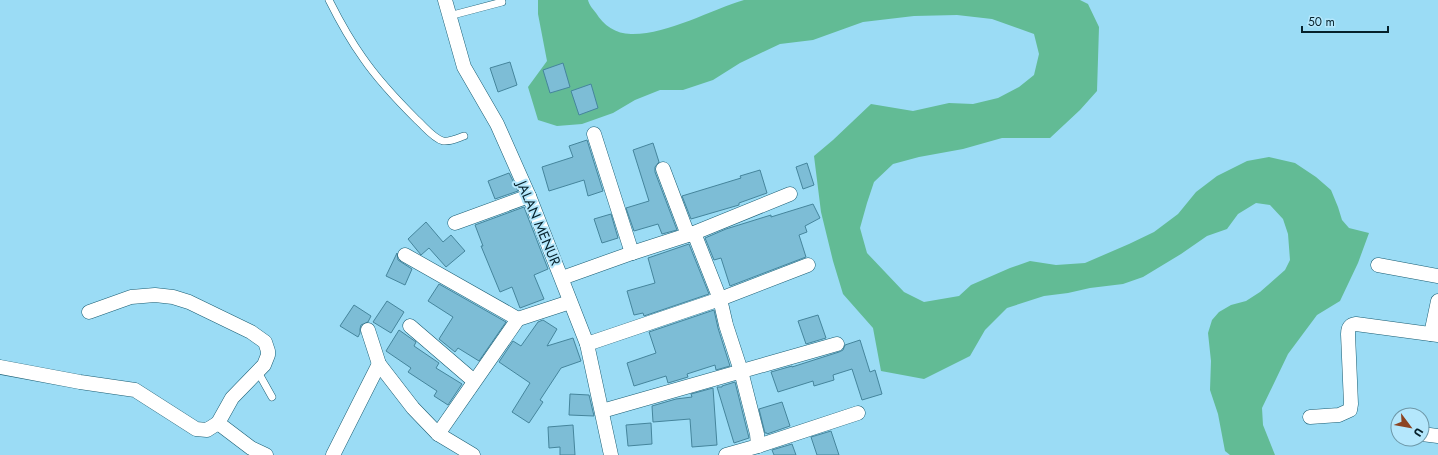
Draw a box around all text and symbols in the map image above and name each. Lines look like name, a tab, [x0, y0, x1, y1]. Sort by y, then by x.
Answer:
scale bar	[1302, 8, 1388, 34]
text: 50 m	[1308, 13, 1335, 31]
street label: JALAN MENUR	[511, 176, 566, 269]
north arrow	[1390, 407, 1430, 447]
text: U	[1410, 425, 1427, 440]

